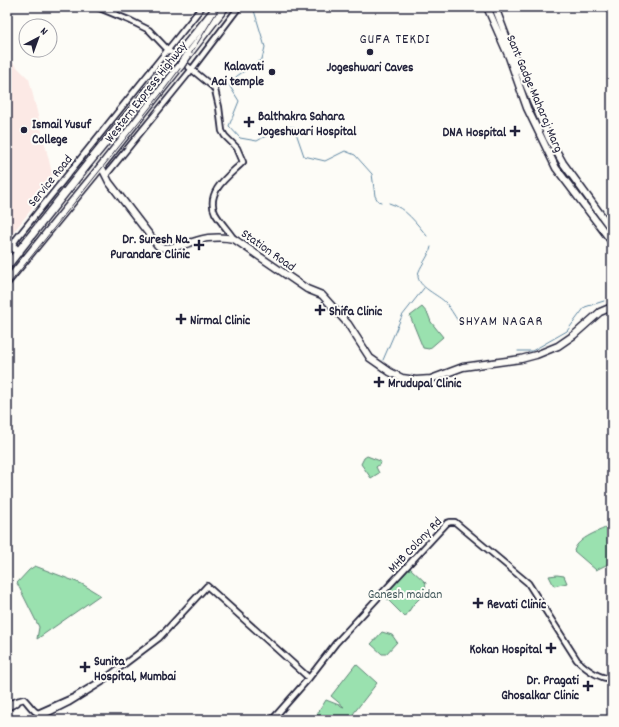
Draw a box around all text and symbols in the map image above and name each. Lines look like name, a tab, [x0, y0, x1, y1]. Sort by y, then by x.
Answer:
north arrow	[18, 18, 58, 58]
text: N	[36, 24, 51, 40]
district label: GUFA TEKDI	[360, 30, 430, 50]
street label: Sant Gadge Maharaj Marg	[500, 32, 567, 156]
street label: Western Express Highway	[101, 37, 193, 147]
marker: Jogeshwari Caves	[365, 47, 375, 57]
place label: Kalavati Aai temple	[211, 58, 265, 92]
place label: Jogeshwari Caves	[326, 59, 414, 78]
marker: Kalavati Aai temple	[267, 67, 277, 77]
place label: Balthakra Sahara Jogeshwari Hospital	[258, 108, 357, 142]
place label: Ismail Yusuf College	[32, 116, 92, 150]
marker: Balthakra Sahara Jogeshwari Hospital	[243, 116, 255, 128]
place label: DNA Hospital	[443, 124, 507, 143]
marker: Ismail Yusuf College	[19, 125, 29, 135]
marker: DNA Hospital	[509, 125, 521, 137]
street label: Service Road	[24, 151, 78, 212]
street label: Station Road	[236, 225, 299, 277]
place label: Dr. Suresh Na. Purandare Clinic	[110, 231, 190, 265]
marker: Dr. Suresh Na. Purandare Clinic	[193, 239, 205, 251]
place label: Shifa Clinic	[329, 303, 382, 322]
marker: Shifa Clinic	[314, 304, 326, 316]
place label: Nirmal Clinic	[190, 312, 250, 331]
district label: SHYAM NAGAR	[459, 312, 543, 332]
marker: Nirmal Clinic	[175, 313, 187, 325]
place label: Mrudupal Clinic	[388, 375, 461, 394]
marker: Mrudupal Clinic	[373, 376, 385, 388]
street label: MHB Colony Rd	[384, 514, 447, 578]
park label: Ganesh maidan	[368, 586, 442, 605]
place label: Revati Clinic	[487, 596, 546, 615]
marker: Revati Clinic	[472, 597, 484, 609]
place label: Kokan Hospital	[470, 641, 543, 660]
marker: Kokan Hospital	[545, 642, 557, 654]
place label: Sunita Hospital, Mumbai	[94, 653, 177, 687]
marker: Sunita Hospital, Mumbai	[79, 661, 91, 673]
place label: Dr. Pragati Ghosalkar Clinic	[501, 672, 580, 706]
marker: Dr. Pragati Ghosalkar Clinic	[582, 680, 594, 692]

